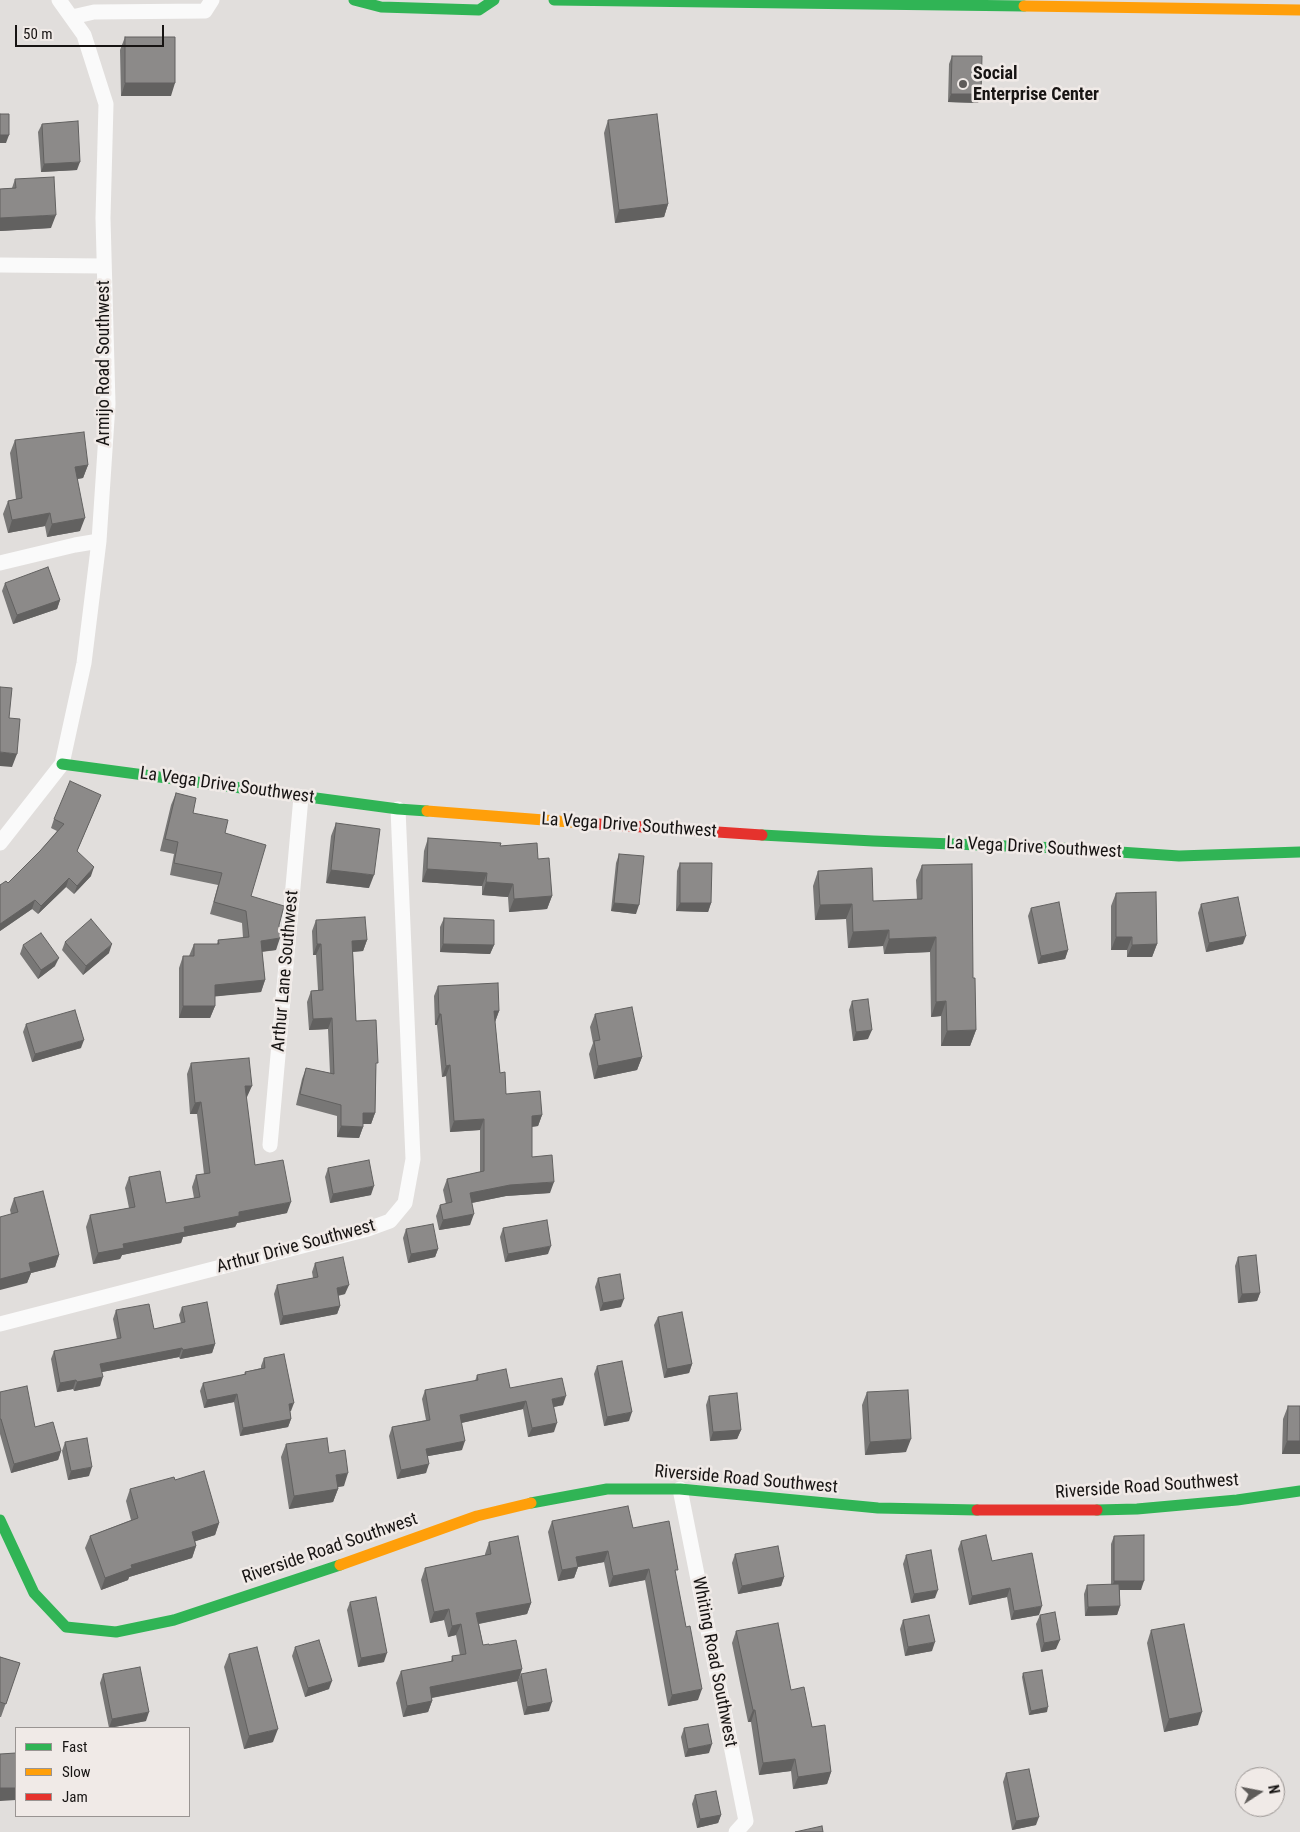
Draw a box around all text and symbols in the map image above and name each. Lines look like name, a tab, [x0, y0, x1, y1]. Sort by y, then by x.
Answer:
scale bar	[18, 15, 166, 47]
text: 50 m	[23, 25, 53, 43]
place label: Social Enterprise Center	[973, 63, 1099, 106]
marker: Social Enterprise Center	[957, 78, 969, 90]
street label: Armijo Road Southwest	[93, 280, 115, 446]
street label: La Vega Drive Southwest	[138, 763, 316, 809]
street label: La Vega Drive Southwest	[541, 809, 717, 843]
street label: La Vega Drive Southwest	[946, 833, 1122, 863]
street label: Arthur Lane Southwest	[268, 889, 304, 1053]
street label: Arthur Drive Southwest	[214, 1215, 378, 1279]
street label: Riverside Road Southwest	[653, 1461, 839, 1499]
street label: Riverside Road Southwest	[1054, 1470, 1240, 1504]
street label: Riverside Road Southwest	[239, 1509, 421, 1589]
street label: Whiting Road Southwest	[687, 1575, 741, 1749]
legend	[15, 1727, 190, 1817]
text: Fast	[62, 1738, 87, 1756]
text: Slow	[62, 1763, 91, 1781]
north arrow	[1235, 1767, 1285, 1817]
text: N	[1265, 1784, 1282, 1795]
text: Jam	[62, 1788, 88, 1806]

